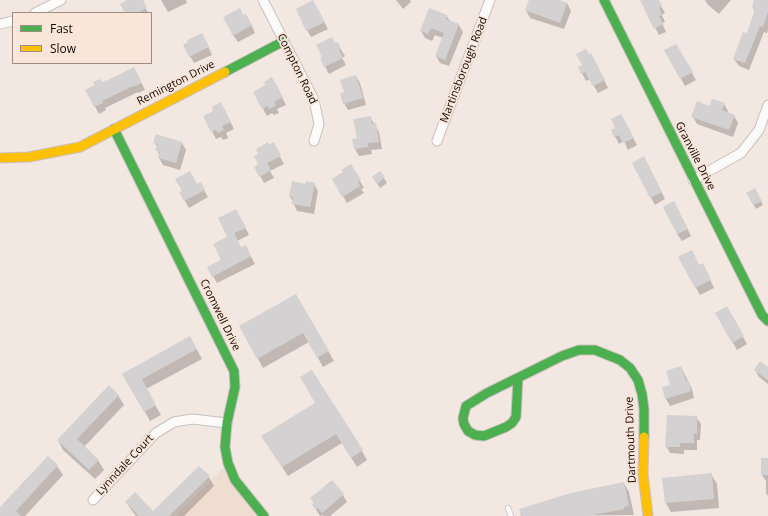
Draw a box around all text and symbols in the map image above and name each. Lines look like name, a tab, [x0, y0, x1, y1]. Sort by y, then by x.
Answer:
legend	[12, 12, 152, 64]
street label: Martinsborough Road	[438, 15, 490, 125]
text: Fast	[50, 20, 73, 37]
street label: Compton Road	[274, 32, 320, 106]
text: Slow	[50, 40, 76, 57]
street label: Remington Drive	[135, 58, 217, 108]
street label: Granville Drive	[672, 120, 718, 192]
street label: Cromwell Drive	[197, 277, 243, 353]
street label: Dartmouth Drive	[623, 397, 639, 483]
street label: Lynndale Court	[94, 432, 156, 498]

